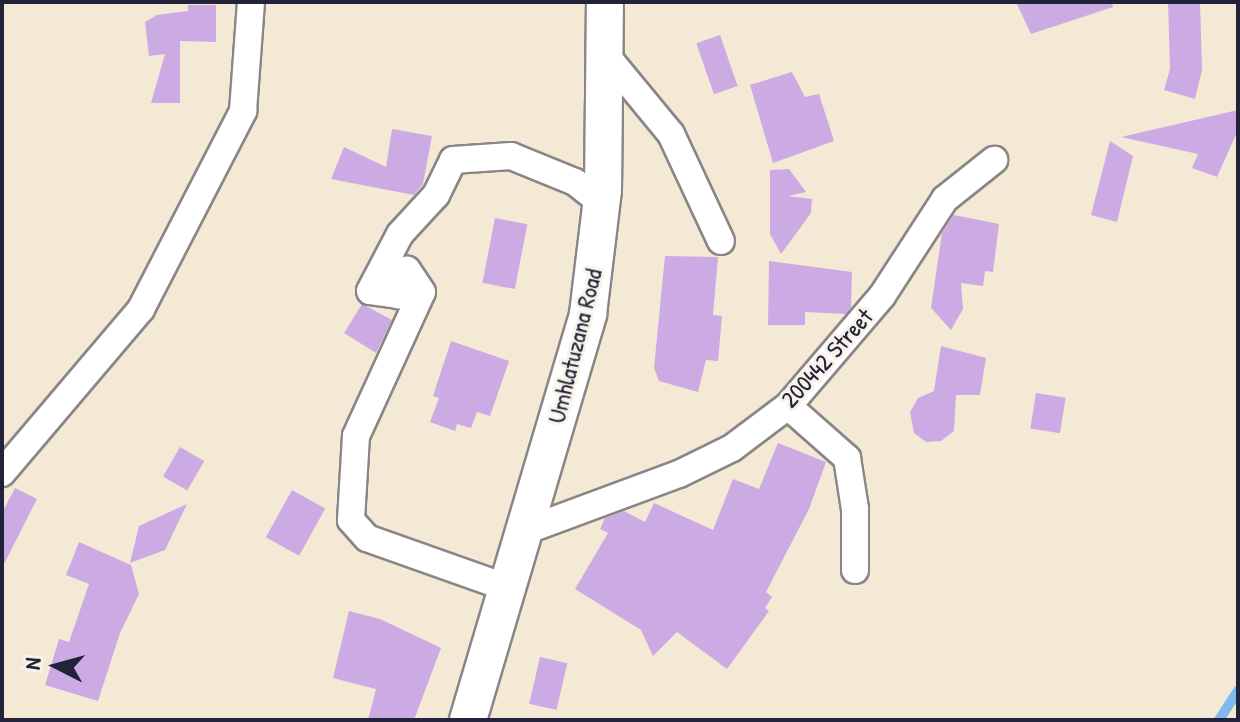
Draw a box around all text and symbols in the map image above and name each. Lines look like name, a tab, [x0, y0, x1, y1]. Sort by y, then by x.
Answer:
street label: Umhlatuzana Road	[542, 266, 608, 426]
street label: 200442 Street	[775, 303, 879, 413]
north arrow	[16, 626, 96, 706]
text: N	[17, 656, 48, 671]

